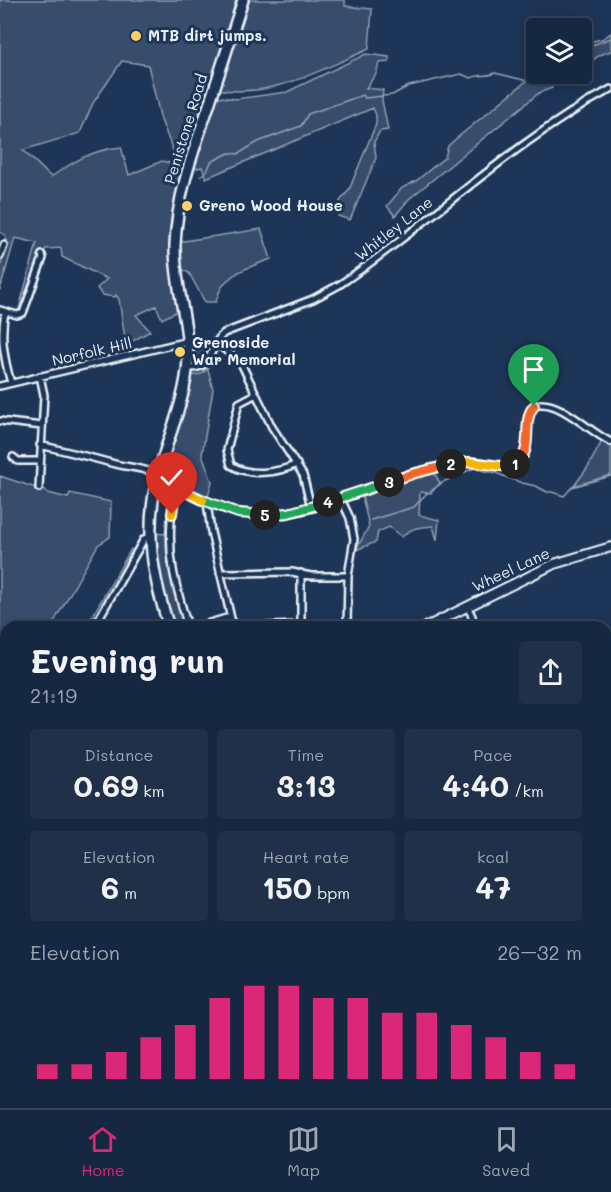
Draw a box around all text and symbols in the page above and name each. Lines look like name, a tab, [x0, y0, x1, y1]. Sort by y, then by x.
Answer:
map controls	[526, 18, 592, 84]
button: layers	[526, 18, 592, 84]
place label: MTB dirt jumps.	[148, 25, 267, 45]
marker: MTB dirt jumps.	[129, 29, 143, 43]
street label: Penistone Road	[159, 71, 211, 186]
street label: Whitley Lane	[350, 192, 436, 265]
place label: Greno Wood House	[199, 195, 343, 215]
marker: Greno Wood House	[180, 199, 194, 213]
street label: Norfolk Hill	[50, 332, 134, 370]
place label: Grenoside War Memorial	[192, 332, 295, 369]
pin	[508, 344, 559, 406]
marker: Grenoside War Memorial	[173, 345, 187, 359]
icon: arrive	[517, 353, 550, 386]
pin: 2	[436, 449, 466, 479]
pin: 1	[500, 449, 530, 479]
pin	[146, 452, 197, 514]
text: 2	[447, 453, 455, 474]
text: 1	[511, 453, 519, 474]
icon: check	[155, 461, 188, 494]
pin: 3	[374, 467, 404, 497]
text: 3	[384, 471, 394, 492]
pin: 4	[313, 487, 343, 517]
text: 4	[323, 491, 333, 512]
pin: 5	[250, 500, 280, 530]
text: 5	[260, 504, 270, 525]
street label: Wheel Lane	[468, 542, 553, 596]
text: Evening run	[30, 638, 224, 681]
button: share	[519, 641, 582, 704]
text: 21:19	[30, 682, 77, 708]
text: Distance	[85, 744, 153, 765]
text: Time	[288, 744, 324, 765]
text: Pace	[473, 744, 513, 765]
text: 0.69	[73, 765, 138, 805]
text: 3:13	[277, 765, 335, 805]
text: 4:40	[442, 765, 509, 805]
text: km	[138, 780, 165, 801]
text: /km	[509, 780, 544, 801]
text: Elevation	[83, 846, 155, 867]
text: Heart rate	[263, 846, 349, 867]
text: kcal	[477, 846, 509, 867]
text: 6	[101, 867, 119, 907]
text: 150	[262, 867, 312, 907]
text: 47	[475, 867, 511, 907]
text: m	[119, 882, 137, 903]
text: bpm	[312, 882, 350, 903]
text: Elevation	[30, 939, 120, 965]
text: 26–32 m	[497, 939, 582, 965]
tab: Home	[81, 1123, 125, 1180]
tab: Map	[287, 1123, 320, 1180]
tab: Saved	[482, 1123, 530, 1180]

